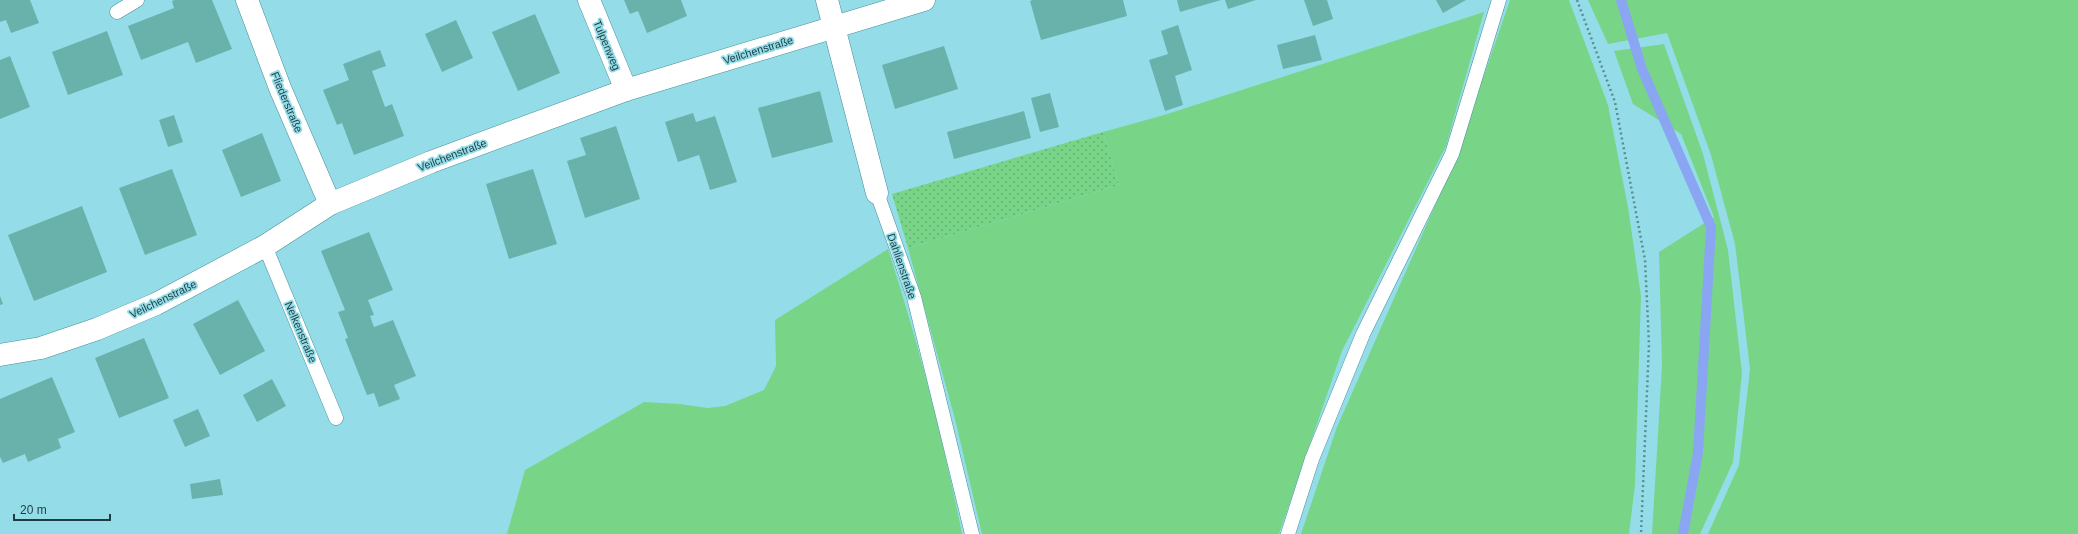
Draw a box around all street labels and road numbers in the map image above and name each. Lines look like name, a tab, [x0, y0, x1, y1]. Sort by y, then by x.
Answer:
street label: Tulpenweg	[591, 18, 623, 72]
street label: Veilchenstraße	[721, 34, 795, 66]
street label: Fliederstraße	[269, 70, 305, 134]
street label: Veilchenstraße	[416, 136, 488, 174]
street label: Dahlienstraße	[885, 232, 919, 300]
street label: Veilchenstraße	[128, 278, 198, 320]
street label: Nelkenstraße	[283, 300, 319, 364]

